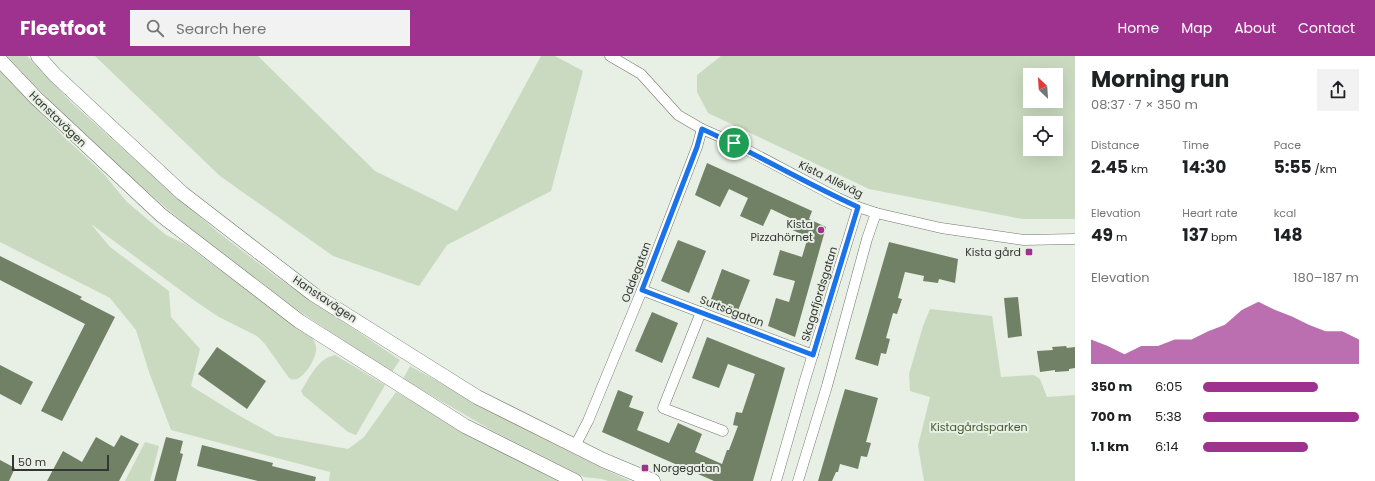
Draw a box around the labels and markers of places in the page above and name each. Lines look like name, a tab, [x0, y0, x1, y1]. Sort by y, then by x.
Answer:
pin	[717, 126, 751, 160]
place label: Kista Pizzahörnet	[750, 216, 813, 245]
marker: Kista Pizzahörnet	[816, 225, 826, 235]
place label: Kista gård	[965, 244, 1021, 260]
marker: Kista gård	[1024, 247, 1034, 257]
place label: Norgegatan	[653, 460, 719, 476]
marker: Norgegatan	[640, 463, 650, 473]

